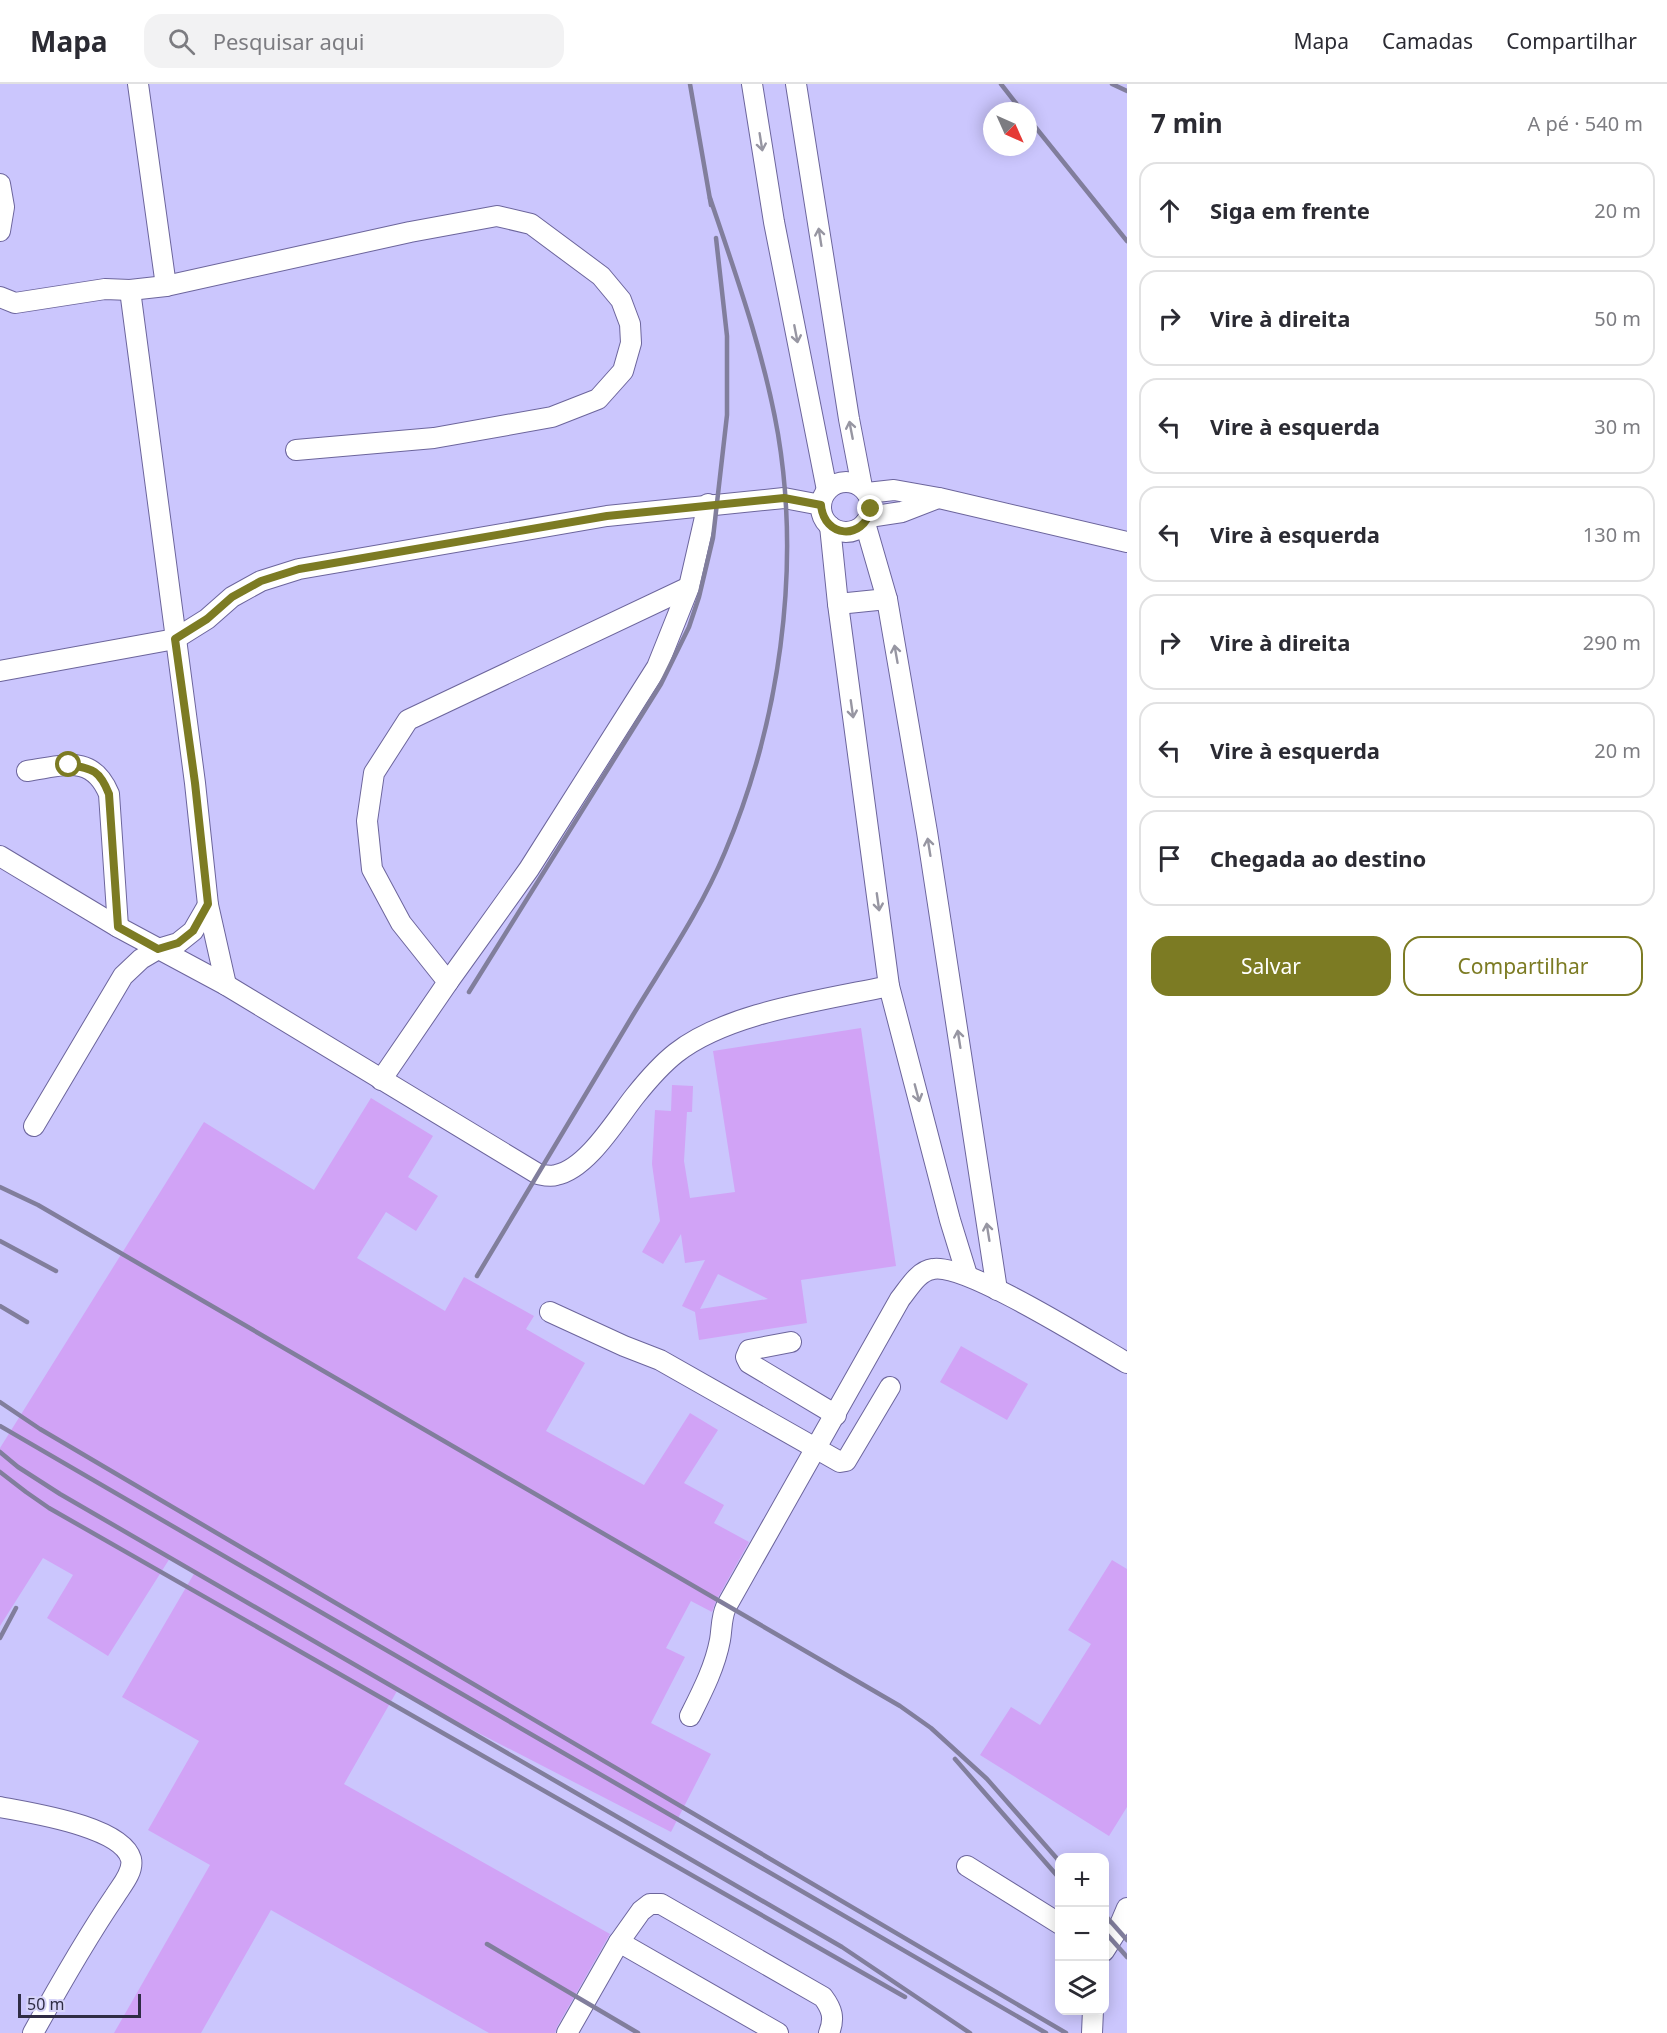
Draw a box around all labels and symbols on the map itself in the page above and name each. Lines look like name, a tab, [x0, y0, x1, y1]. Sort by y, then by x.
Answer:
north arrow	[983, 102, 1037, 156]
one-way arrow	[756, 131, 767, 151]
one-way arrow	[815, 228, 826, 247]
one-way arrow	[791, 323, 802, 343]
one-way arrow	[845, 420, 856, 440]
route end	[857, 495, 883, 521]
one-way arrow	[890, 645, 901, 665]
one-way arrow	[846, 699, 857, 719]
route start	[55, 751, 81, 777]
one-way arrow	[923, 837, 934, 857]
one-way arrow	[872, 892, 883, 912]
one-way arrow	[953, 1030, 964, 1050]
one-way arrow	[912, 1083, 923, 1102]
one-way arrow	[983, 1223, 994, 1242]
scale bar	[18, 1991, 141, 2018]

